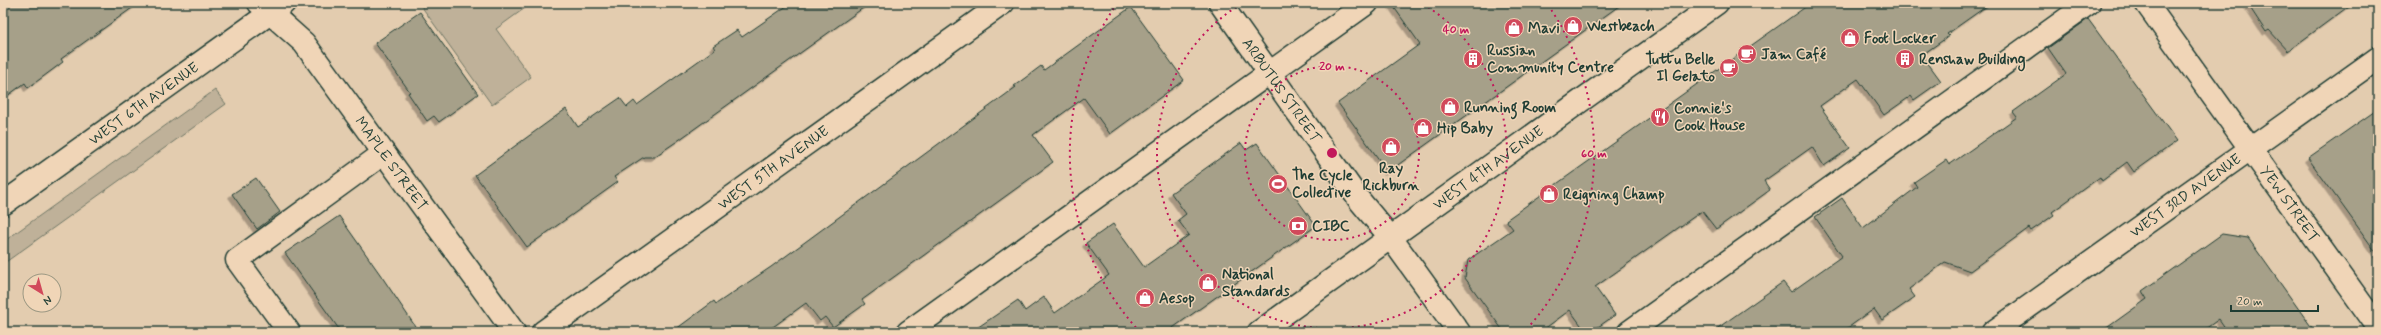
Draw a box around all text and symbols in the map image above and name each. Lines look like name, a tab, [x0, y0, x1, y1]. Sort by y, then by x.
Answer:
shop icon: Westbeach	[1562, 15, 1584, 37]
shop icon: Mavi	[1503, 17, 1525, 39]
place label: Westbeach	[1586, 17, 1655, 37]
place label: Mavi	[1528, 19, 1560, 39]
text: 40 m	[1443, 22, 1470, 38]
shop icon: Foot Locker	[1839, 27, 1861, 49]
place label: Foot Locker	[1864, 29, 1937, 49]
street label: ARBUTUS STREET	[1237, 34, 1325, 148]
place label: Russian Community Centre	[1487, 41, 1614, 78]
cafe icon: Jam Café	[1736, 43, 1758, 65]
place label: Jam Café	[1761, 45, 1826, 65]
building icon: Russian Community Centre	[1462, 48, 1484, 70]
building icon: Renshaw Building	[1894, 48, 1916, 70]
place label: Tuttu Belle Il Gelato	[1646, 50, 1716, 87]
place label: Renshaw Building	[1919, 50, 2026, 72]
cafe icon: Tuttu Belle Il Gelato	[1718, 57, 1740, 79]
street label: WEST 6TH AVENUE	[85, 58, 204, 150]
text: 20 m	[1319, 59, 1345, 75]
shop icon: Running Room	[1439, 96, 1461, 118]
place label: Running Room	[1464, 98, 1556, 120]
place label: Connie's Cook House	[1674, 99, 1746, 136]
restaurant icon: Connie's Cook House	[1649, 106, 1671, 128]
street label: MAPLE STREET	[350, 113, 432, 215]
shop icon: Hip Baby	[1412, 117, 1434, 139]
place label: Hip Baby	[1437, 119, 1493, 139]
street label: WEST 5TH AVENUE	[714, 121, 834, 215]
street label: WEST 4TH AVENUE	[1429, 121, 1548, 215]
shop icon: Ray Rickburn	[1380, 136, 1402, 158]
centre of rings	[1325, 146, 1339, 160]
text: 60 m	[1581, 146, 1607, 162]
street label: WEST 3RD AVENUE	[2126, 149, 2246, 243]
place label: Ray Rickburn	[1362, 159, 1420, 196]
street label: YEW STREET	[2255, 162, 2323, 247]
place label: The Cycle Collective	[1292, 166, 1353, 203]
sports icon: The Cycle Collective	[1267, 173, 1289, 195]
shop icon: Reigning Champ	[1538, 183, 1560, 205]
place label: Reigning Champ	[1563, 185, 1665, 206]
bank icon: CIBC	[1287, 215, 1309, 237]
place label: CIBC	[1312, 217, 1350, 237]
place label: National Standards	[1222, 265, 1290, 302]
shop icon: National Standards	[1197, 272, 1219, 294]
north arrow	[22, 273, 62, 313]
shop icon: Aesop	[1134, 287, 1156, 309]
scale bar	[2231, 287, 2318, 313]
place label: Aesop	[1159, 289, 1195, 309]
text: N	[40, 292, 55, 308]
text: 20 m	[2237, 294, 2263, 310]

